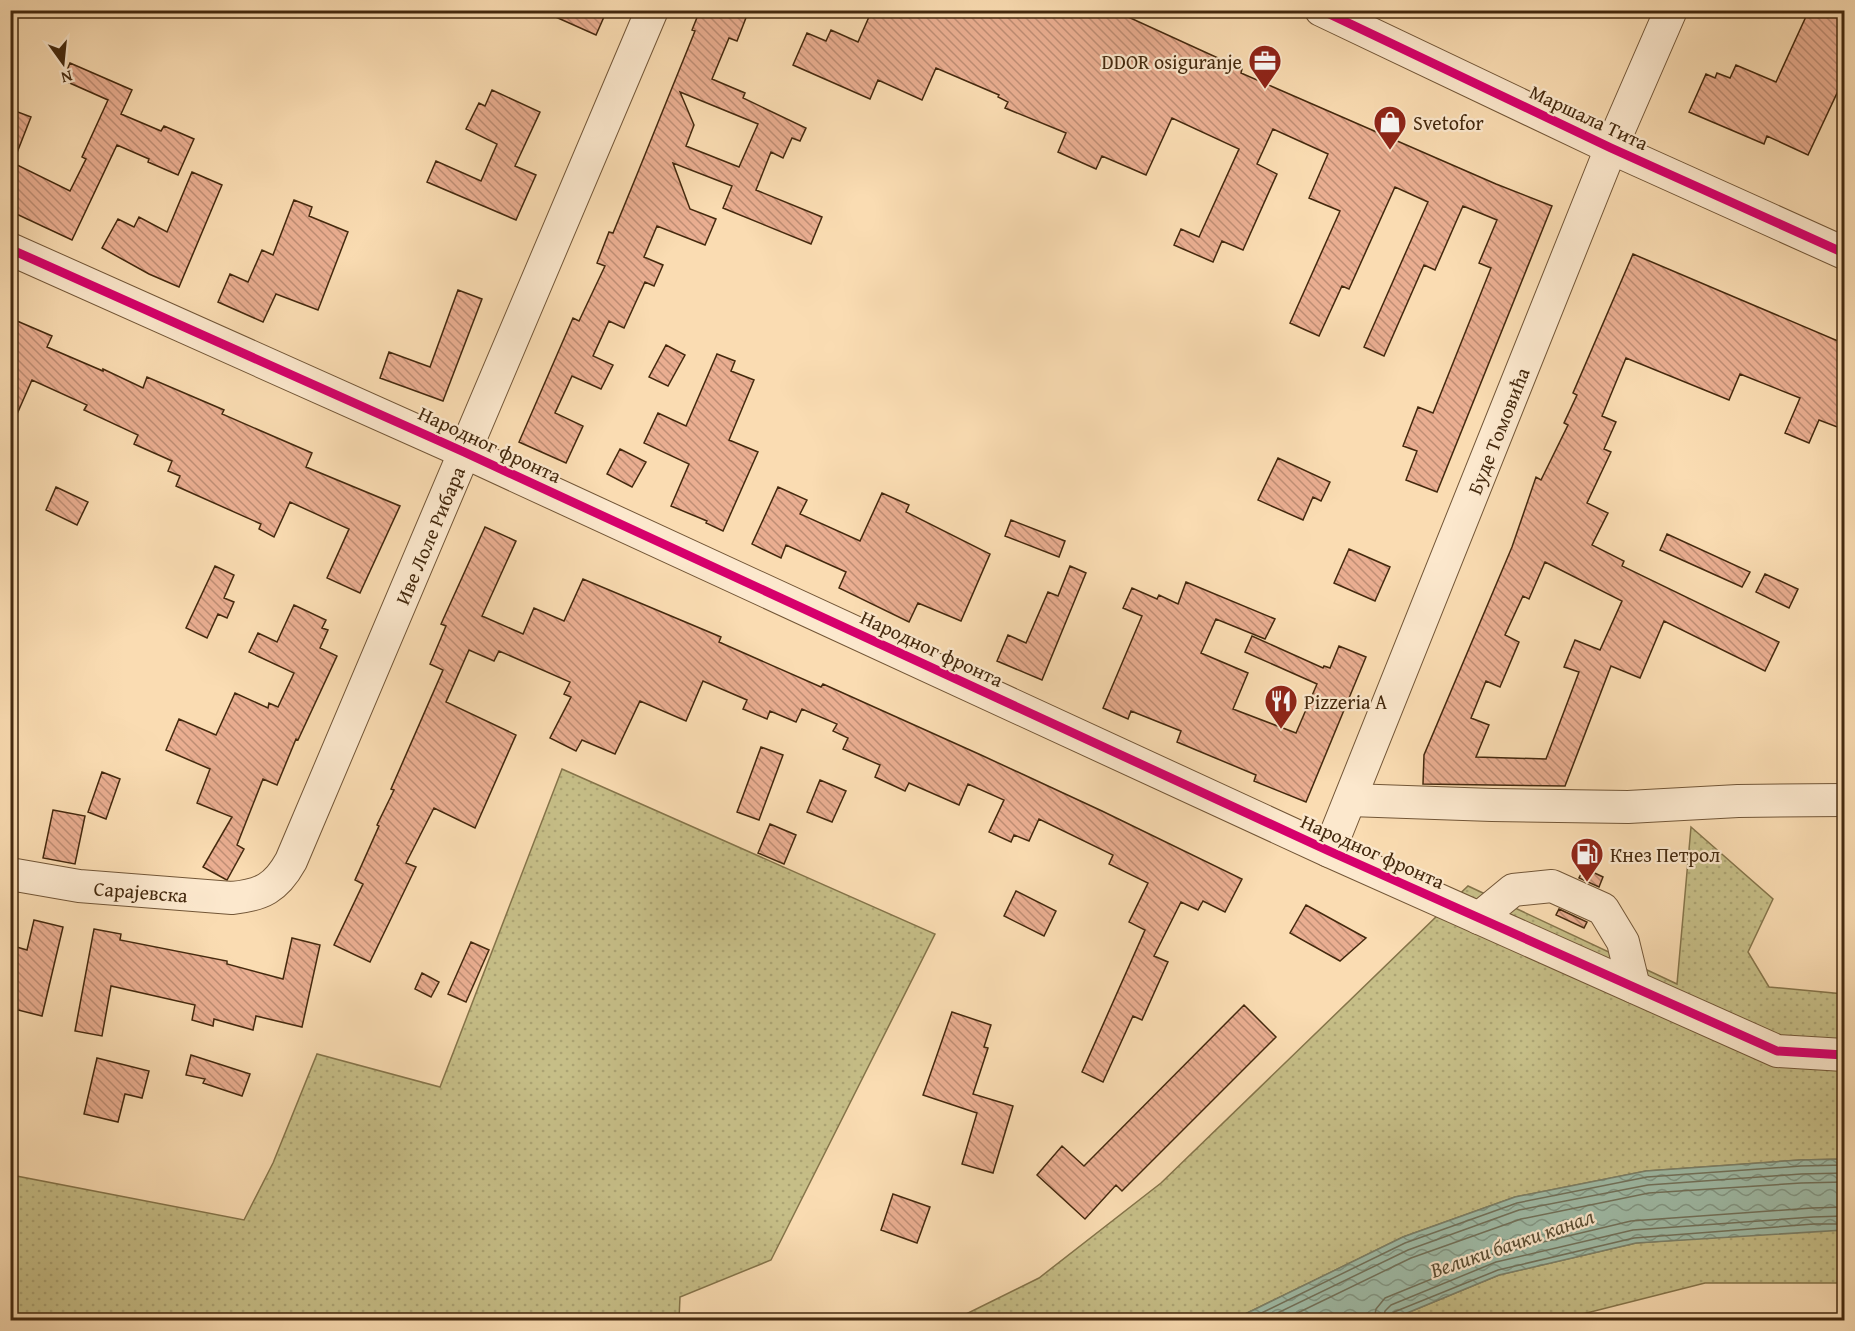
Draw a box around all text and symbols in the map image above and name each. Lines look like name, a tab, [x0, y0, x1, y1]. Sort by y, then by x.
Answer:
north arrow	[33, 33, 93, 93]
office icon: DDOR osiguranje	[1247, 43, 1283, 90]
place label: DDOR osiguranje	[1102, 47, 1242, 76]
text: N	[58, 65, 75, 91]
street label: Маршала Тита	[1525, 77, 1654, 157]
shop icon: Svetofor	[1372, 104, 1408, 151]
place label: Svetofor	[1413, 108, 1484, 137]
street label: Буде Томовића	[1459, 362, 1536, 498]
street label: Народног фронта	[414, 398, 567, 490]
street label: Иве Лоле Рибара	[387, 461, 472, 609]
street label: Народног фронта	[856, 602, 1009, 694]
restaurant icon: Pizzeria A	[1263, 683, 1299, 730]
place label: Pizzeria A	[1304, 687, 1387, 716]
street label: Народног фронта	[1297, 806, 1450, 896]
fuel station icon: Кнез Петрол	[1569, 836, 1605, 883]
place label: Кнез Петрол	[1610, 840, 1720, 869]
street label: Сарајевска	[93, 873, 189, 909]
water label: Велики бачки канал	[1425, 1200, 1598, 1286]

